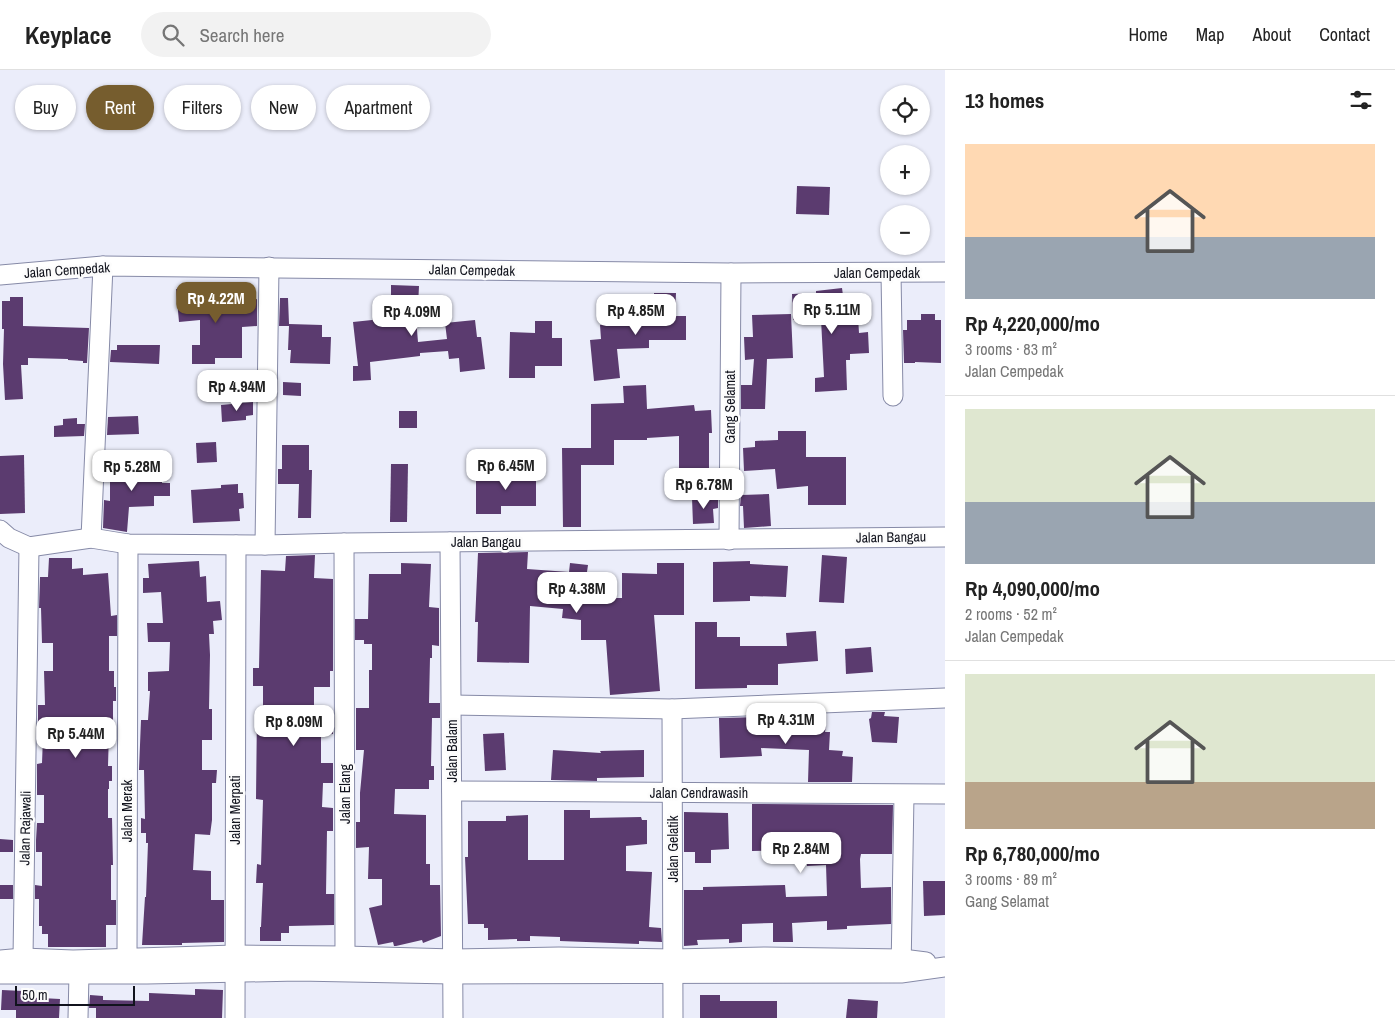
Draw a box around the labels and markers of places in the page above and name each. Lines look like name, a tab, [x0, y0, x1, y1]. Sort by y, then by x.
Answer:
pin: Rp 4.22M	[164, 282, 268, 324]
pin: Rp 5.11M	[780, 292, 884, 335]
pin: Rp 4.09M	[360, 294, 464, 337]
pin: Rp 4.85M	[584, 294, 688, 336]
pin: Rp 4.94M	[185, 370, 289, 412]
pin: Rp 6.45M	[454, 448, 558, 491]
pin: Rp 5.28M	[80, 450, 184, 492]
pin: Rp 6.78M	[652, 468, 756, 510]
pin: Rp 4.38M	[525, 572, 629, 614]
pin: Rp 4.31M	[734, 702, 838, 745]
pin: Rp 8.09M	[242, 704, 346, 747]
pin: Rp 5.44M	[24, 716, 128, 759]
pin: Rp 2.84M	[749, 832, 853, 874]

